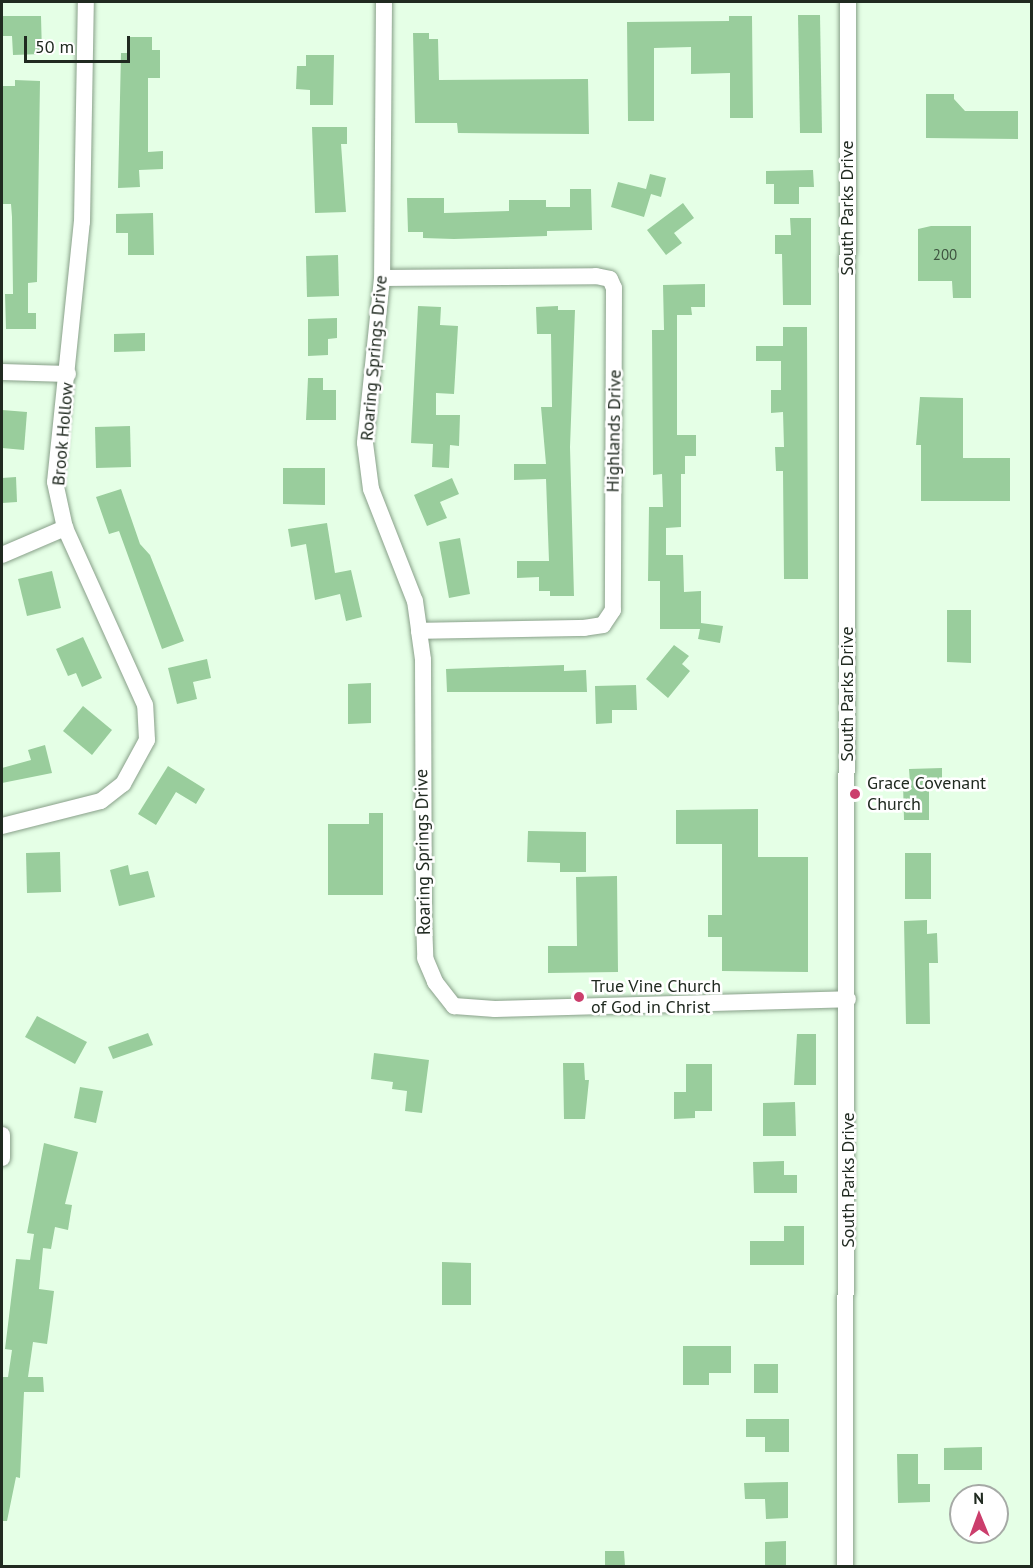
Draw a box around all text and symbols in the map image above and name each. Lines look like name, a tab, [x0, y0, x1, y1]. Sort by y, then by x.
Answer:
scale bar	[27, 24, 134, 62]
text: 50 m	[35, 35, 74, 58]
street label: South Parks Drive	[836, 140, 858, 276]
house number: 200	[933, 246, 957, 264]
street label: Roaring Springs Drive	[356, 274, 392, 442]
street label: Highlands Drive	[602, 369, 626, 493]
street label: Brook Hollow	[48, 381, 78, 487]
street label: South Parks Drive	[836, 626, 858, 762]
street label: Roaring Springs Drive	[411, 769, 435, 935]
place label: Grace Covenant Church	[867, 773, 986, 816]
marker: Grace Covenant Church	[848, 787, 862, 801]
place label: True Vine Church of God in Christ	[591, 976, 722, 1018]
marker: True Vine Church of God in Christ	[572, 990, 586, 1004]
street label: South Parks Drive	[837, 1112, 859, 1248]
north arrow	[949, 1484, 1009, 1544]
text: N	[973, 1488, 984, 1508]

